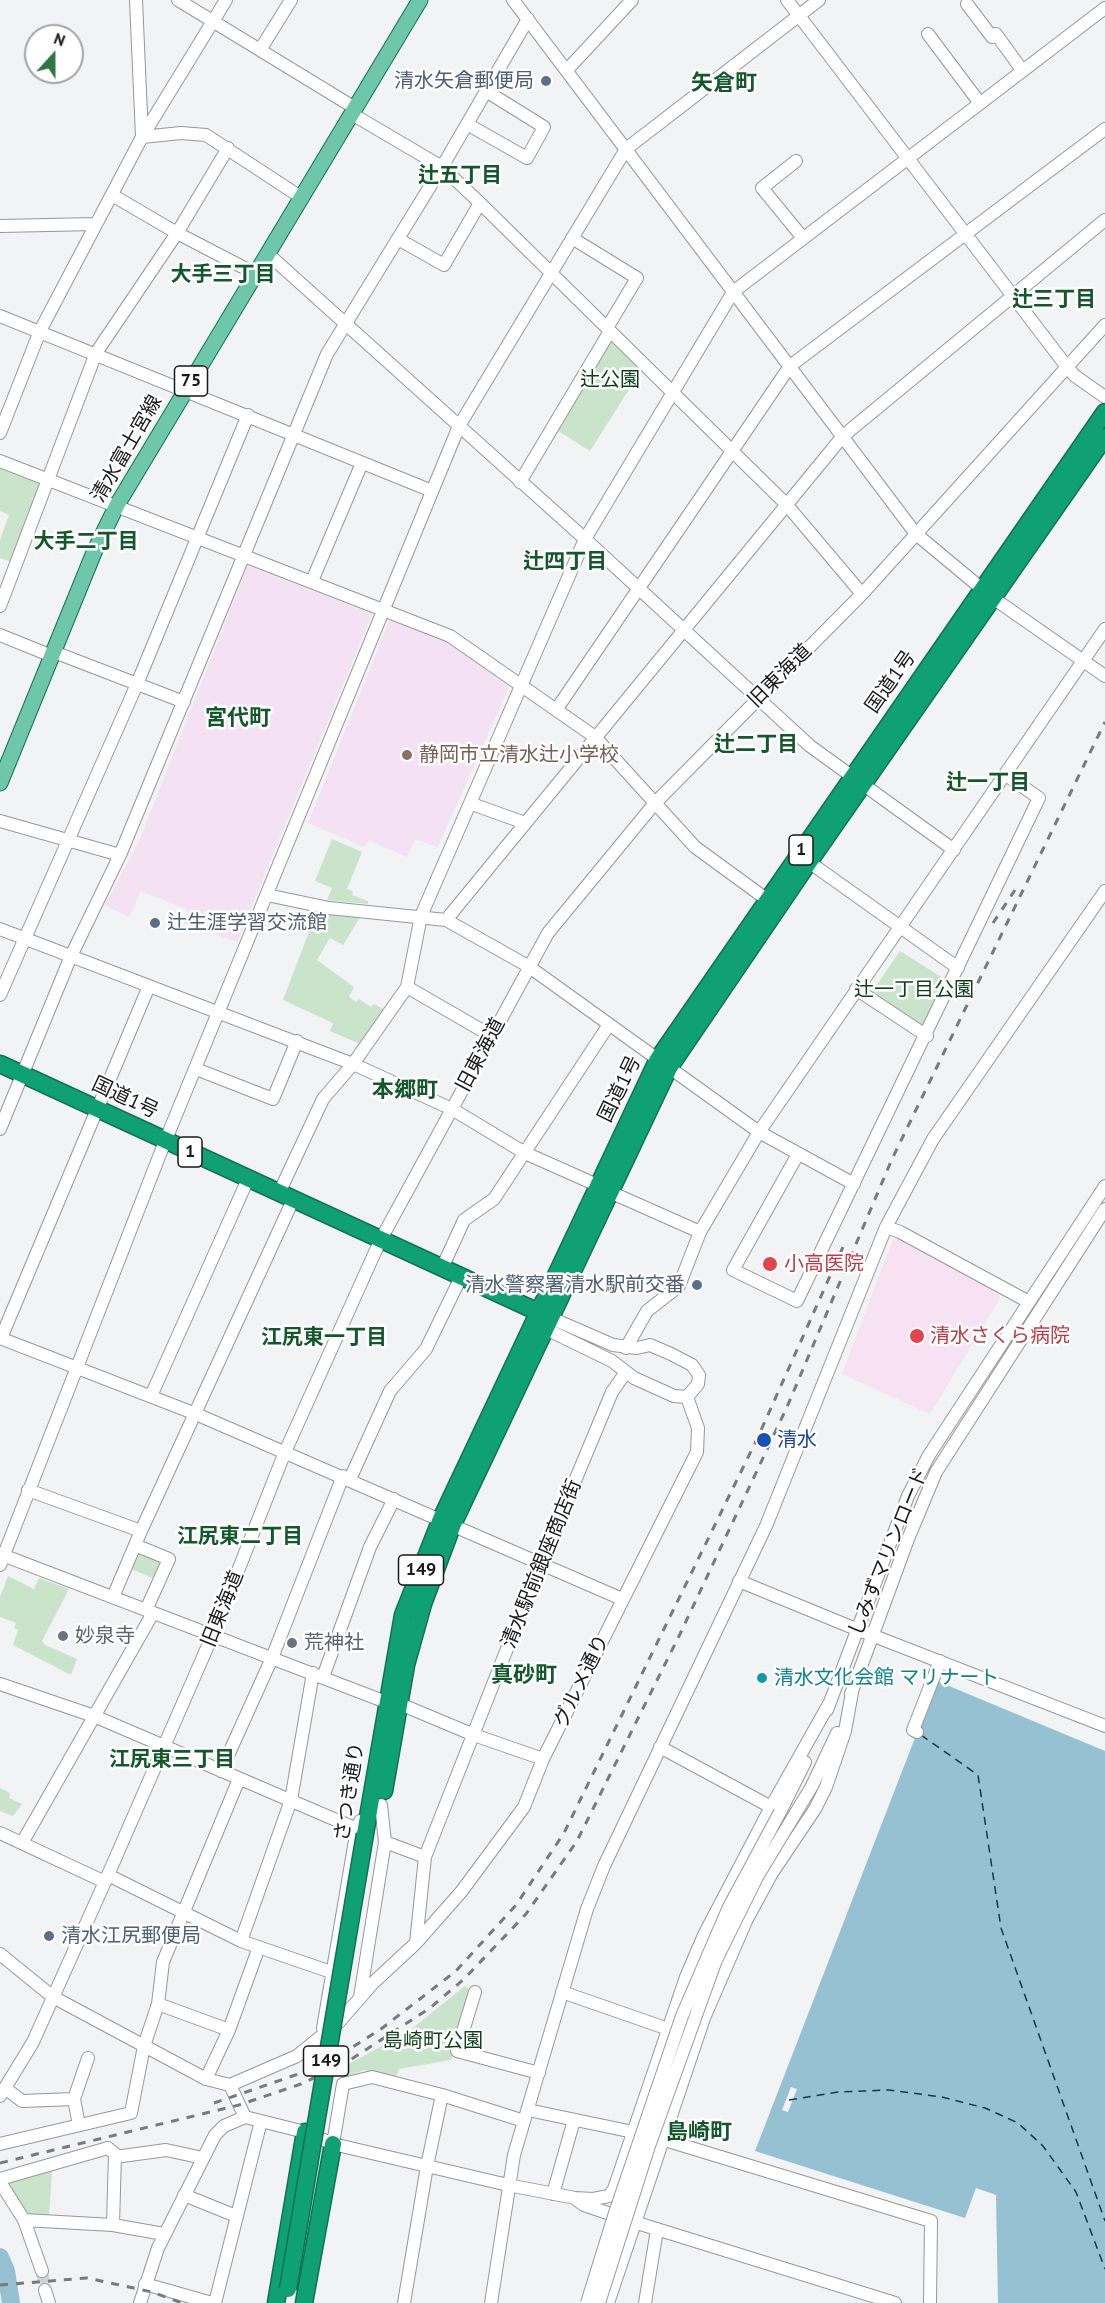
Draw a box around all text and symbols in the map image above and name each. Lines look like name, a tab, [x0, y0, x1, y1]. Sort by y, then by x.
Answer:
north arrow	[24, 24, 84, 84]
text: N	[51, 28, 68, 50]
place label: 清水矢倉郵便局	[394, 69, 534, 93]
district label: 矢倉町	[691, 71, 757, 97]
marker: 清水矢倉郵便局	[539, 74, 553, 88]
district label: 辻五丁目	[418, 163, 502, 189]
district label: 大手三丁目	[171, 262, 275, 288]
district label: 辻三丁目	[1012, 287, 1096, 313]
road number: 75	[174, 366, 207, 396]
park label: 辻公園	[580, 368, 640, 392]
street label: 清水富士宮線	[87, 391, 167, 507]
district label: 大手二丁目	[34, 529, 138, 555]
district label: 辻四丁目	[523, 549, 607, 575]
street label: 旧東海道	[743, 639, 817, 713]
street label: 国道1号	[861, 646, 921, 718]
district label: 宮代町	[205, 706, 271, 732]
district label: 辻二丁目	[714, 732, 798, 758]
place label: 静岡市立清水辻小学校	[419, 743, 619, 767]
marker: 静岡市立清水辻小学校	[400, 748, 414, 762]
district label: 辻一丁目	[946, 770, 1030, 796]
road number: 1	[789, 835, 813, 865]
place label: 辻生涯学習交流館	[167, 911, 327, 935]
marker: 辻生涯学習交流館	[148, 916, 162, 930]
park label: 辻一丁目公園	[854, 978, 974, 1002]
street label: 旧東海道	[452, 1014, 510, 1096]
street label: 国道1号	[594, 1052, 646, 1126]
street label: 国道1号	[88, 1072, 162, 1124]
district label: 本郷町	[372, 1078, 438, 1104]
road number: 1	[178, 1137, 202, 1167]
place label: 小高医院	[784, 1252, 864, 1276]
marker: 小高医院	[761, 1255, 779, 1273]
place label: 清水警察署清水駅前交番	[465, 1273, 685, 1297]
marker: 清水警察署清水駅前交番	[690, 1278, 704, 1292]
place label: 清水さくら病院	[930, 1324, 1070, 1348]
district label: 江尻東一丁目	[261, 1325, 387, 1351]
marker: 清水さくら病院	[908, 1327, 926, 1345]
place label: 清水	[777, 1428, 817, 1452]
marker: 清水	[755, 1431, 773, 1449]
street label: しみずマリンロード	[844, 1464, 934, 1640]
street label: 清水駅前銀座商店街	[497, 1476, 587, 1652]
district label: 江尻東二丁目	[177, 1524, 303, 1550]
road number: 149	[398, 1555, 444, 1585]
street label: 旧東海道	[197, 1567, 249, 1651]
place label: 妙泉寺	[75, 1624, 135, 1648]
marker: 妙泉寺	[56, 1629, 70, 1643]
place label: 荒神社	[304, 1631, 364, 1655]
street label: グルメ通り	[549, 1631, 615, 1731]
marker: 荒神社	[285, 1636, 299, 1650]
district label: 真砂町	[491, 1663, 557, 1689]
place label: 清水文化会館 マリナート	[774, 1666, 999, 1690]
marker: 清水文化会館 マリナート	[755, 1671, 769, 1685]
street label: さつき通り	[330, 1741, 370, 1843]
district label: 江尻東三丁目	[109, 1747, 235, 1773]
place label: 清水江尻郵便局	[61, 1924, 201, 1948]
marker: 清水江尻郵便局	[42, 1929, 56, 1943]
park label: 島崎町公園	[383, 2029, 483, 2053]
road number: 149	[304, 2046, 348, 2076]
district label: 島崎町	[666, 2120, 732, 2146]

